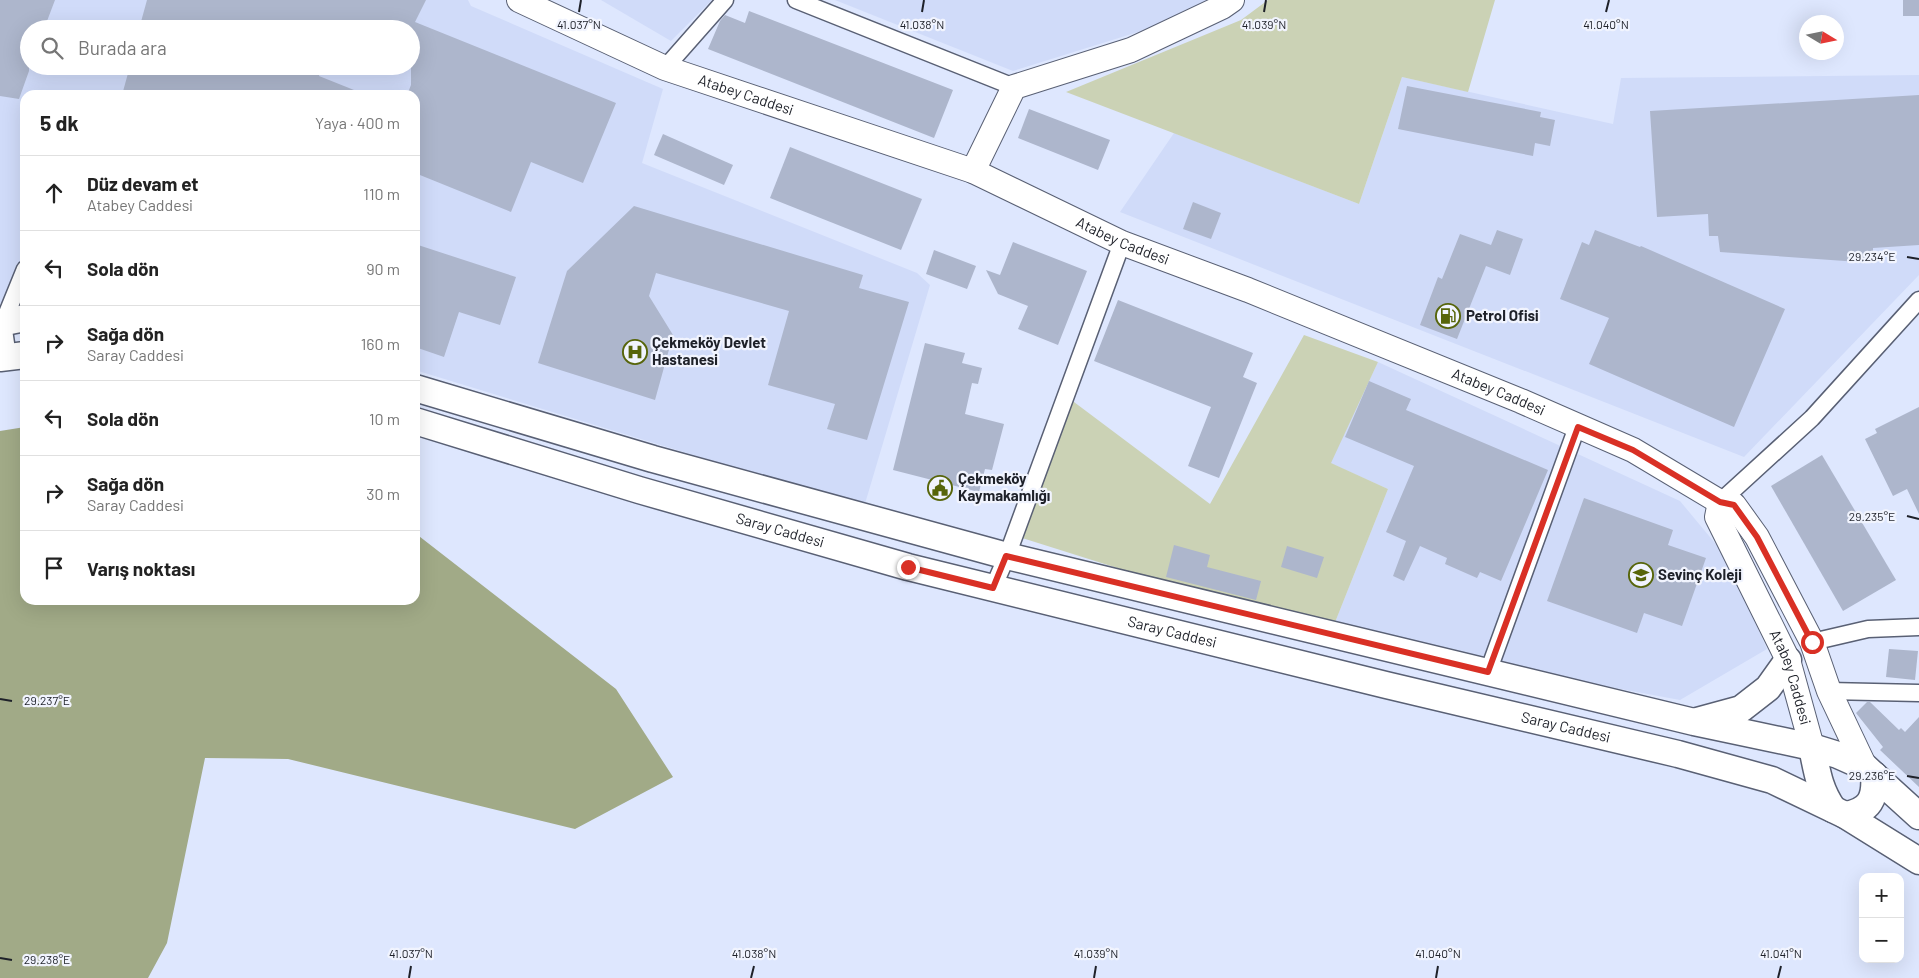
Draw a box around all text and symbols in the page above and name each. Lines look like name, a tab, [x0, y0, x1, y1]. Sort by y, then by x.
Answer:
north arrow	[1799, 15, 1844, 60]
text: 41.037°N	[557, 17, 601, 31]
text: 41.038°N	[900, 17, 944, 31]
text: 41.039°N	[1242, 17, 1286, 31]
text: 41.040°N	[1583, 17, 1629, 31]
search box	[20, 20, 420, 75]
icon: search	[38, 34, 66, 62]
text: Burada ara	[78, 36, 167, 59]
street label: Atabey Caddesi	[696, 70, 796, 118]
text: 5 dk	[40, 110, 79, 135]
text: Yaya · 400 m	[315, 113, 400, 132]
text: Düz devam et	[87, 172, 199, 195]
icon: ahead	[40, 179, 68, 207]
text: 110 m	[363, 184, 400, 203]
text: Atabey Caddesi	[87, 195, 193, 214]
street label: Atabey Caddesi	[1074, 212, 1172, 268]
text: 29.234°E	[1848, 249, 1896, 263]
icon: left	[40, 254, 68, 282]
text: Sola dön	[87, 257, 159, 280]
text: 90 m	[366, 259, 400, 278]
fuel station icon: Petrol Ofisi	[1435, 303, 1461, 329]
place label: Petrol Ofisi	[1466, 306, 1539, 324]
text: Sağa dön	[87, 322, 164, 345]
icon: right	[40, 329, 68, 357]
place label: Çekmeköy Devlet Hastanesi	[652, 333, 766, 368]
text: 160 m	[361, 334, 400, 353]
hospital icon: Çekmeköy Devlet Hastanesi	[622, 339, 648, 365]
text: Saray Caddesi	[87, 345, 184, 364]
street label: Atabey Caddesi	[1449, 364, 1548, 418]
icon: left	[40, 404, 68, 432]
text: Sola dön	[87, 407, 159, 430]
text: 10 m	[369, 409, 400, 428]
place label: Çekmeköy Kaymakamlığı	[958, 469, 1050, 504]
text: Sağa dön	[87, 472, 164, 495]
public building icon: Çekmeköy Kaymakamlığı	[927, 475, 953, 501]
icon: right	[40, 479, 68, 507]
text: 30 m	[366, 484, 400, 503]
text: Saray Caddesi	[87, 495, 184, 514]
street label: Saray Caddesi	[734, 508, 826, 551]
text: 29.235°E	[1849, 509, 1895, 523]
icon: arrive	[40, 554, 68, 582]
route end	[897, 556, 920, 579]
text: Varış noktası	[87, 557, 195, 580]
school or university icon: Sevinç Koleji	[1628, 562, 1654, 588]
place label: Sevinç Koleji	[1658, 565, 1742, 583]
street label: Saray Caddesi	[1126, 612, 1218, 651]
street label: Atabey Caddesi	[1766, 626, 1815, 726]
route start	[1801, 631, 1824, 654]
text: 29.237°E	[24, 693, 70, 707]
street label: Saray Caddesi	[1520, 707, 1612, 746]
text: 29.236°E	[1849, 768, 1895, 782]
map controls	[1859, 873, 1904, 963]
button: +	[1859, 873, 1904, 918]
button: −	[1859, 918, 1904, 963]
text: 41.037°N	[389, 946, 433, 960]
text: 41.038°N	[732, 946, 776, 960]
text: 41.039°N	[1074, 946, 1118, 960]
text: 41.040°N	[1415, 946, 1461, 960]
text: 41.041°N	[1760, 946, 1802, 960]
text: 29.238°E	[24, 952, 70, 966]

